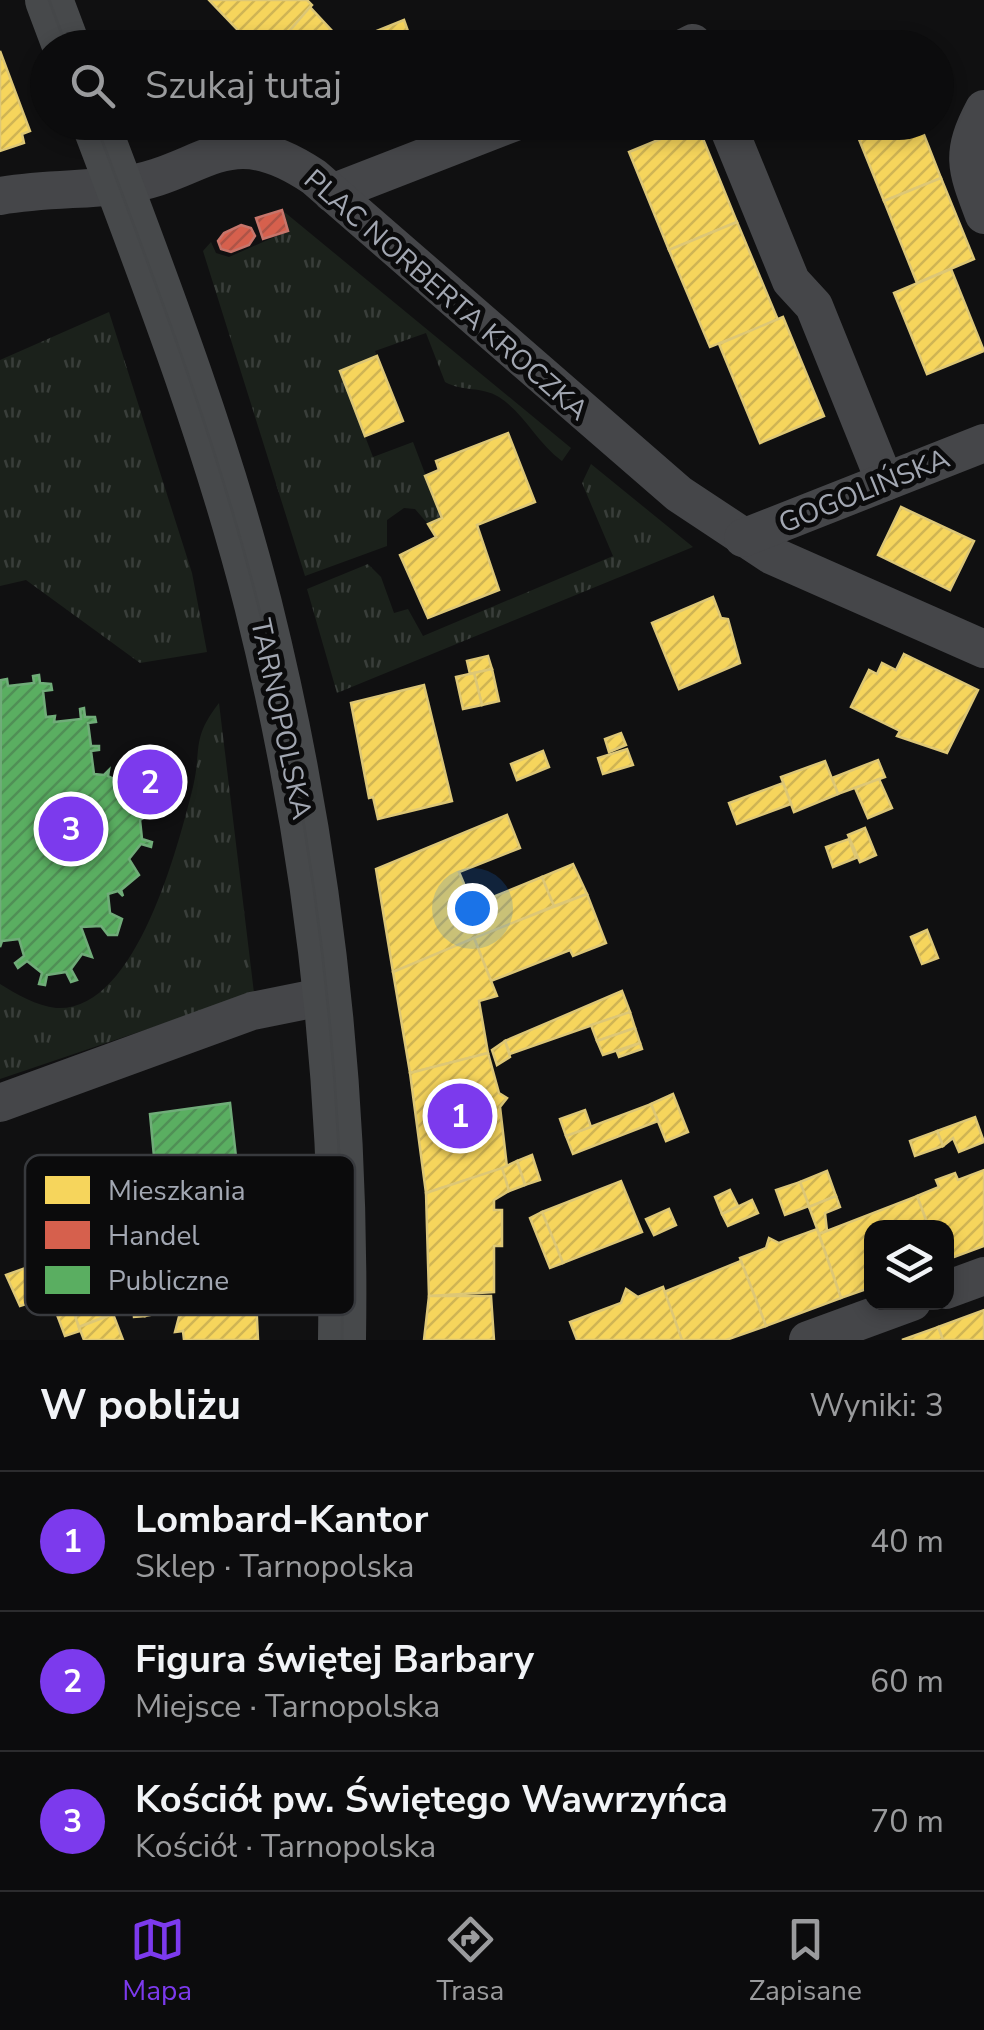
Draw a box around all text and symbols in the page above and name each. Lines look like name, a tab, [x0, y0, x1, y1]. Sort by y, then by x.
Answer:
search box	[30, 30, 954, 140]
icon: search	[65, 58, 120, 113]
text: Szukaj tutaj	[145, 60, 342, 111]
street label: PLAC NORBERTA KROCZKA	[296, 161, 596, 429]
street label: GOGOLIŃSKA	[773, 439, 955, 543]
street label: TARNOPOLSKA	[241, 615, 321, 823]
pin: 2	[118, 744, 182, 820]
pin: 3	[38, 792, 104, 866]
your location	[447, 883, 498, 934]
pin: 1	[428, 1078, 492, 1154]
legend	[25, 1155, 355, 1315]
text: Mieszkania	[108, 1172, 246, 1210]
text: Handel	[108, 1217, 200, 1255]
map controls	[864, 1220, 954, 1310]
button: layers	[864, 1220, 954, 1310]
text: Publiczne	[108, 1262, 229, 1300]
text: W pobliżu	[40, 1377, 241, 1434]
text: Wyniki: 3	[809, 1384, 944, 1427]
text: Lombard-Kantor	[135, 1494, 428, 1545]
text: 1	[63, 1520, 82, 1563]
text: 40 m	[870, 1520, 944, 1563]
text: Sklep · Tarnopolska	[135, 1545, 415, 1588]
text: Figura świętej Barbary	[135, 1634, 534, 1685]
text: 2	[63, 1660, 82, 1703]
text: 60 m	[870, 1660, 944, 1703]
text: Miejsce · Tarnopolska	[135, 1685, 440, 1728]
text: Kościół pw. Świętego Wawrzyńca	[135, 1774, 728, 1825]
text: 3	[63, 1800, 82, 1843]
text: 70 m	[870, 1800, 944, 1843]
text: Kościół · Tarnopolska	[135, 1825, 436, 1868]
tab: Mapa	[122, 1912, 192, 2010]
tab: Trasa	[437, 1912, 504, 2010]
tab: Zapisane	[749, 1912, 862, 2010]

